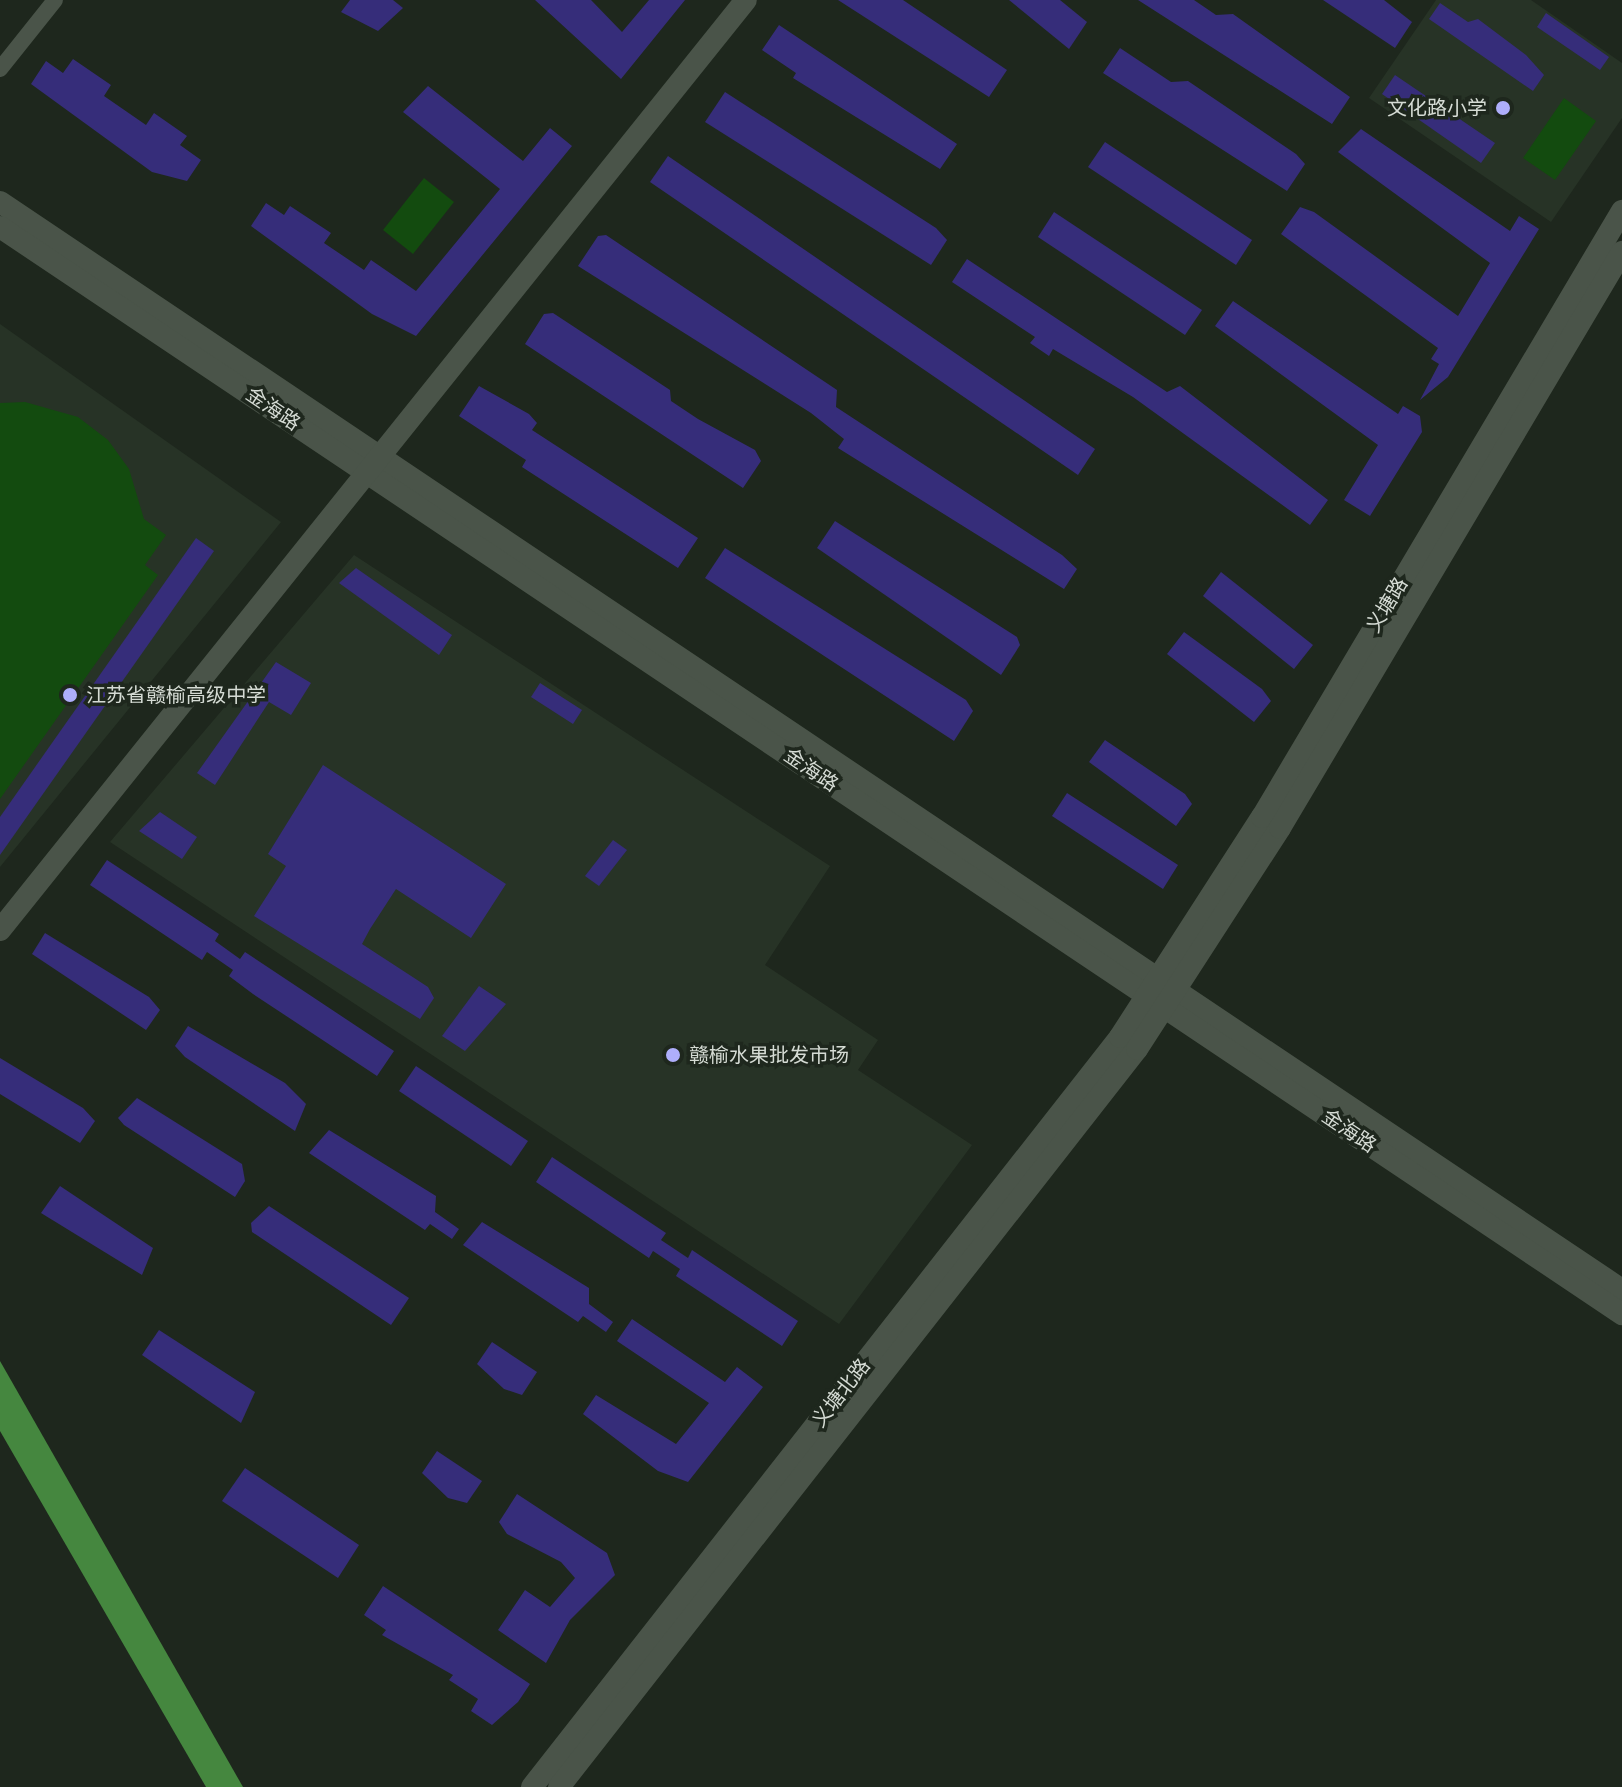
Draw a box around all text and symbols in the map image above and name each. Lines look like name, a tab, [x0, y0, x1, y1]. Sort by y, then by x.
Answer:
place label: 文化路小学	[1387, 96, 1487, 120]
marker: 文化路小学	[1494, 99, 1512, 117]
street label: 金海路	[241, 382, 305, 436]
street label: 义塘路	[1361, 573, 1413, 637]
place label: 江苏省赣榆高级中学	[86, 683, 266, 707]
marker: 江苏省赣榆高级中学	[61, 686, 79, 704]
street label: 金海路	[779, 743, 843, 797]
place label: 赣榆水果批发市场	[689, 1043, 849, 1067]
marker: 赣榆水果批发市场	[664, 1046, 682, 1064]
street label: 金海路	[1317, 1104, 1381, 1158]
street label: 义塘北路	[807, 1354, 875, 1432]

